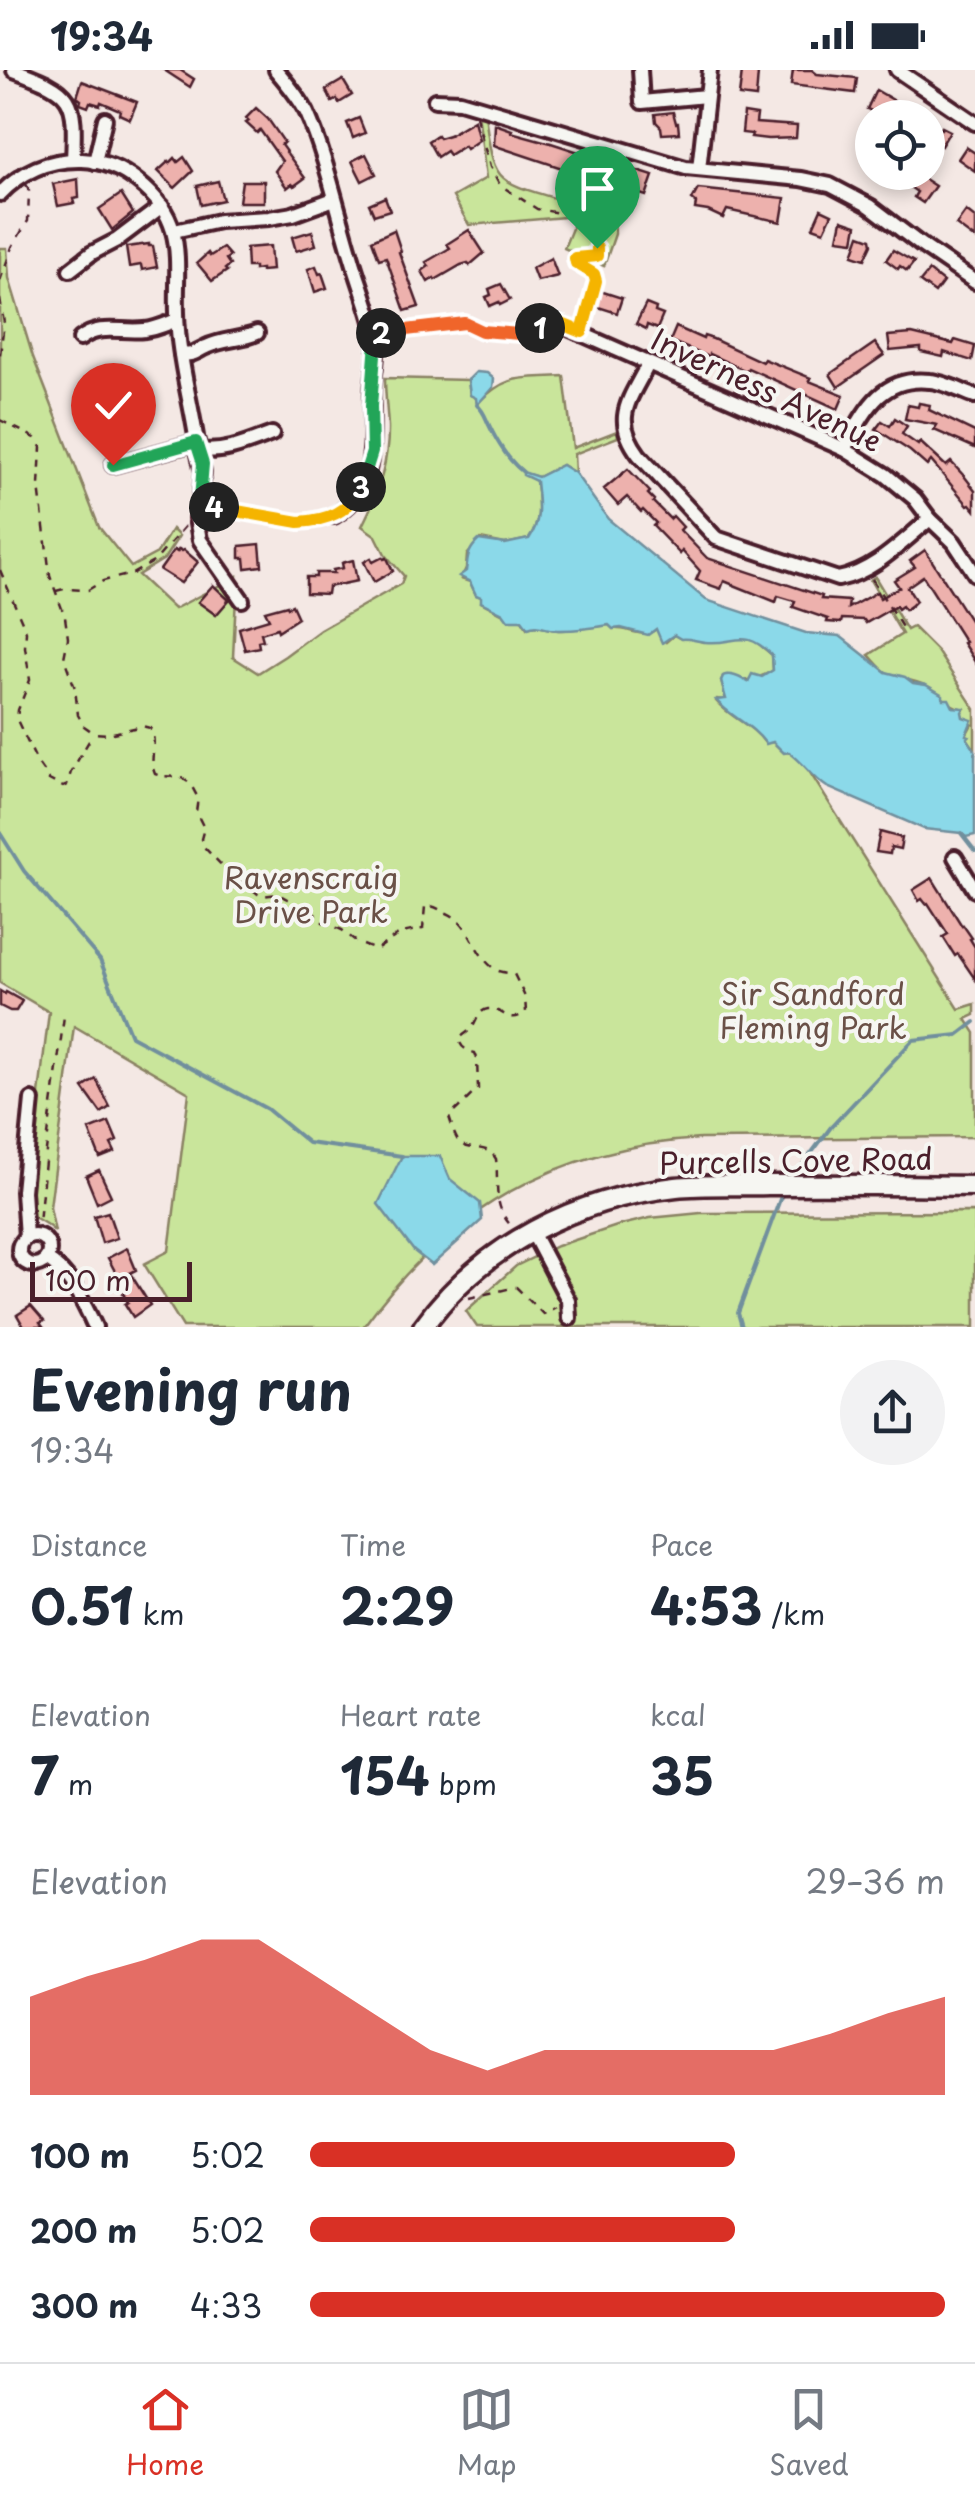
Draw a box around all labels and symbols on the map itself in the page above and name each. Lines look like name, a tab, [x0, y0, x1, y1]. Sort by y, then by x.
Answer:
pin	[555, 146, 640, 249]
pin: 1	[515, 303, 565, 353]
pin: 2	[356, 308, 406, 358]
street label: Inverness Avenue	[644, 316, 890, 462]
pin	[71, 363, 156, 466]
pin: 3	[336, 462, 386, 512]
pin: 4	[189, 482, 239, 532]
park label: Ravenscraig Drive Park	[224, 854, 398, 933]
park label: Sir Sandford Fleming Park	[719, 970, 907, 1049]
street label: Purcells Cove Road	[659, 1135, 933, 1184]
scale bar	[30, 1257, 192, 1302]

